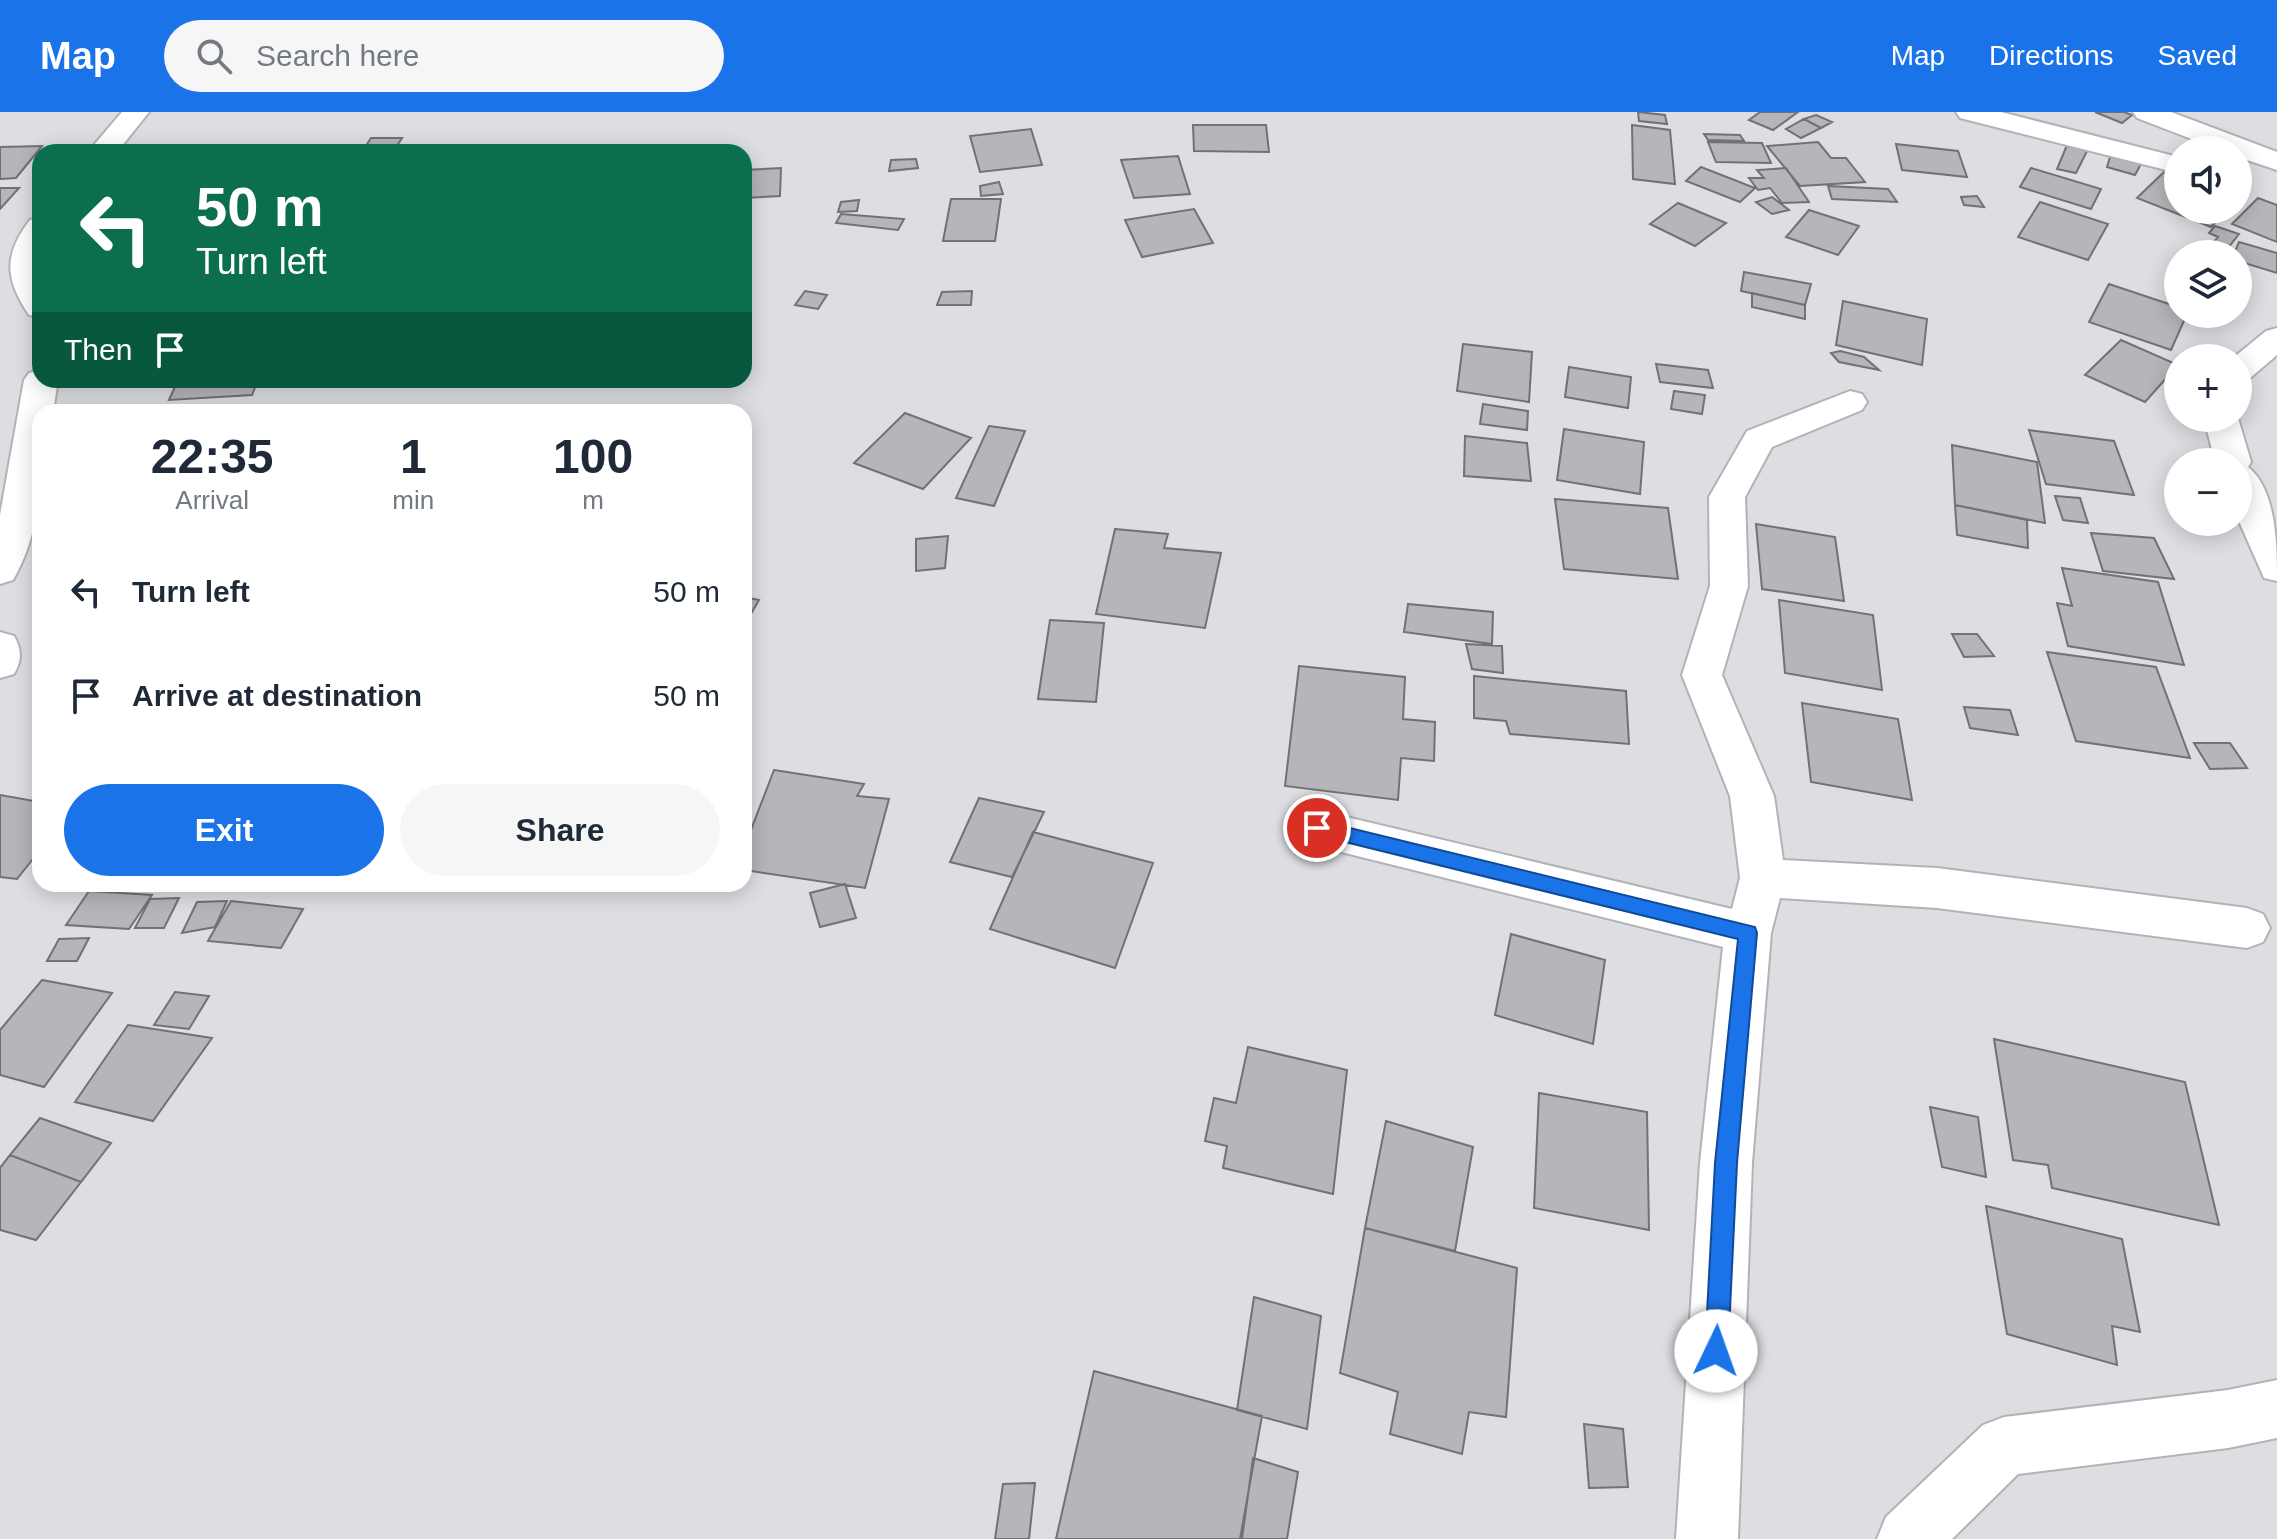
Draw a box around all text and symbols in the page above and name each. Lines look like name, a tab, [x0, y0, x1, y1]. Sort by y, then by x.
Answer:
search box	[164, 20, 724, 92]
icon: search	[192, 34, 236, 78]
text: Map	[40, 35, 116, 77]
text: Search here	[256, 39, 419, 72]
text: Map	[1891, 40, 1945, 71]
text: Directions	[1989, 40, 2114, 71]
text: Saved	[2158, 40, 2237, 71]
map controls	[2164, 136, 2252, 536]
button: sound	[2164, 136, 2252, 224]
text: 50 m	[196, 175, 324, 238]
icon: left	[64, 176, 168, 280]
button: layers	[2164, 240, 2252, 328]
text: Turn left	[196, 241, 327, 282]
icon: arrive	[148, 328, 192, 372]
text: Then	[64, 333, 132, 366]
button: +	[2164, 344, 2252, 432]
text: 22:35	[151, 430, 274, 483]
text: 1	[400, 430, 427, 483]
text: 100	[553, 430, 633, 483]
button: −	[2164, 448, 2252, 536]
text: Arrival	[175, 485, 249, 515]
text: min	[392, 485, 434, 515]
text: m	[582, 485, 604, 515]
icon: left	[64, 570, 108, 614]
text: Turn left	[132, 575, 250, 608]
text: 50 m	[653, 575, 720, 608]
icon: arrive	[64, 674, 108, 718]
text: Arrive at destination	[132, 679, 422, 712]
text: 50 m	[653, 679, 720, 712]
button: Exit	[64, 784, 384, 876]
button: Share	[400, 784, 720, 876]
pin	[1283, 794, 1351, 862]
icon: arrive	[1295, 806, 1339, 850]
position arrow	[1674, 1309, 1758, 1393]

